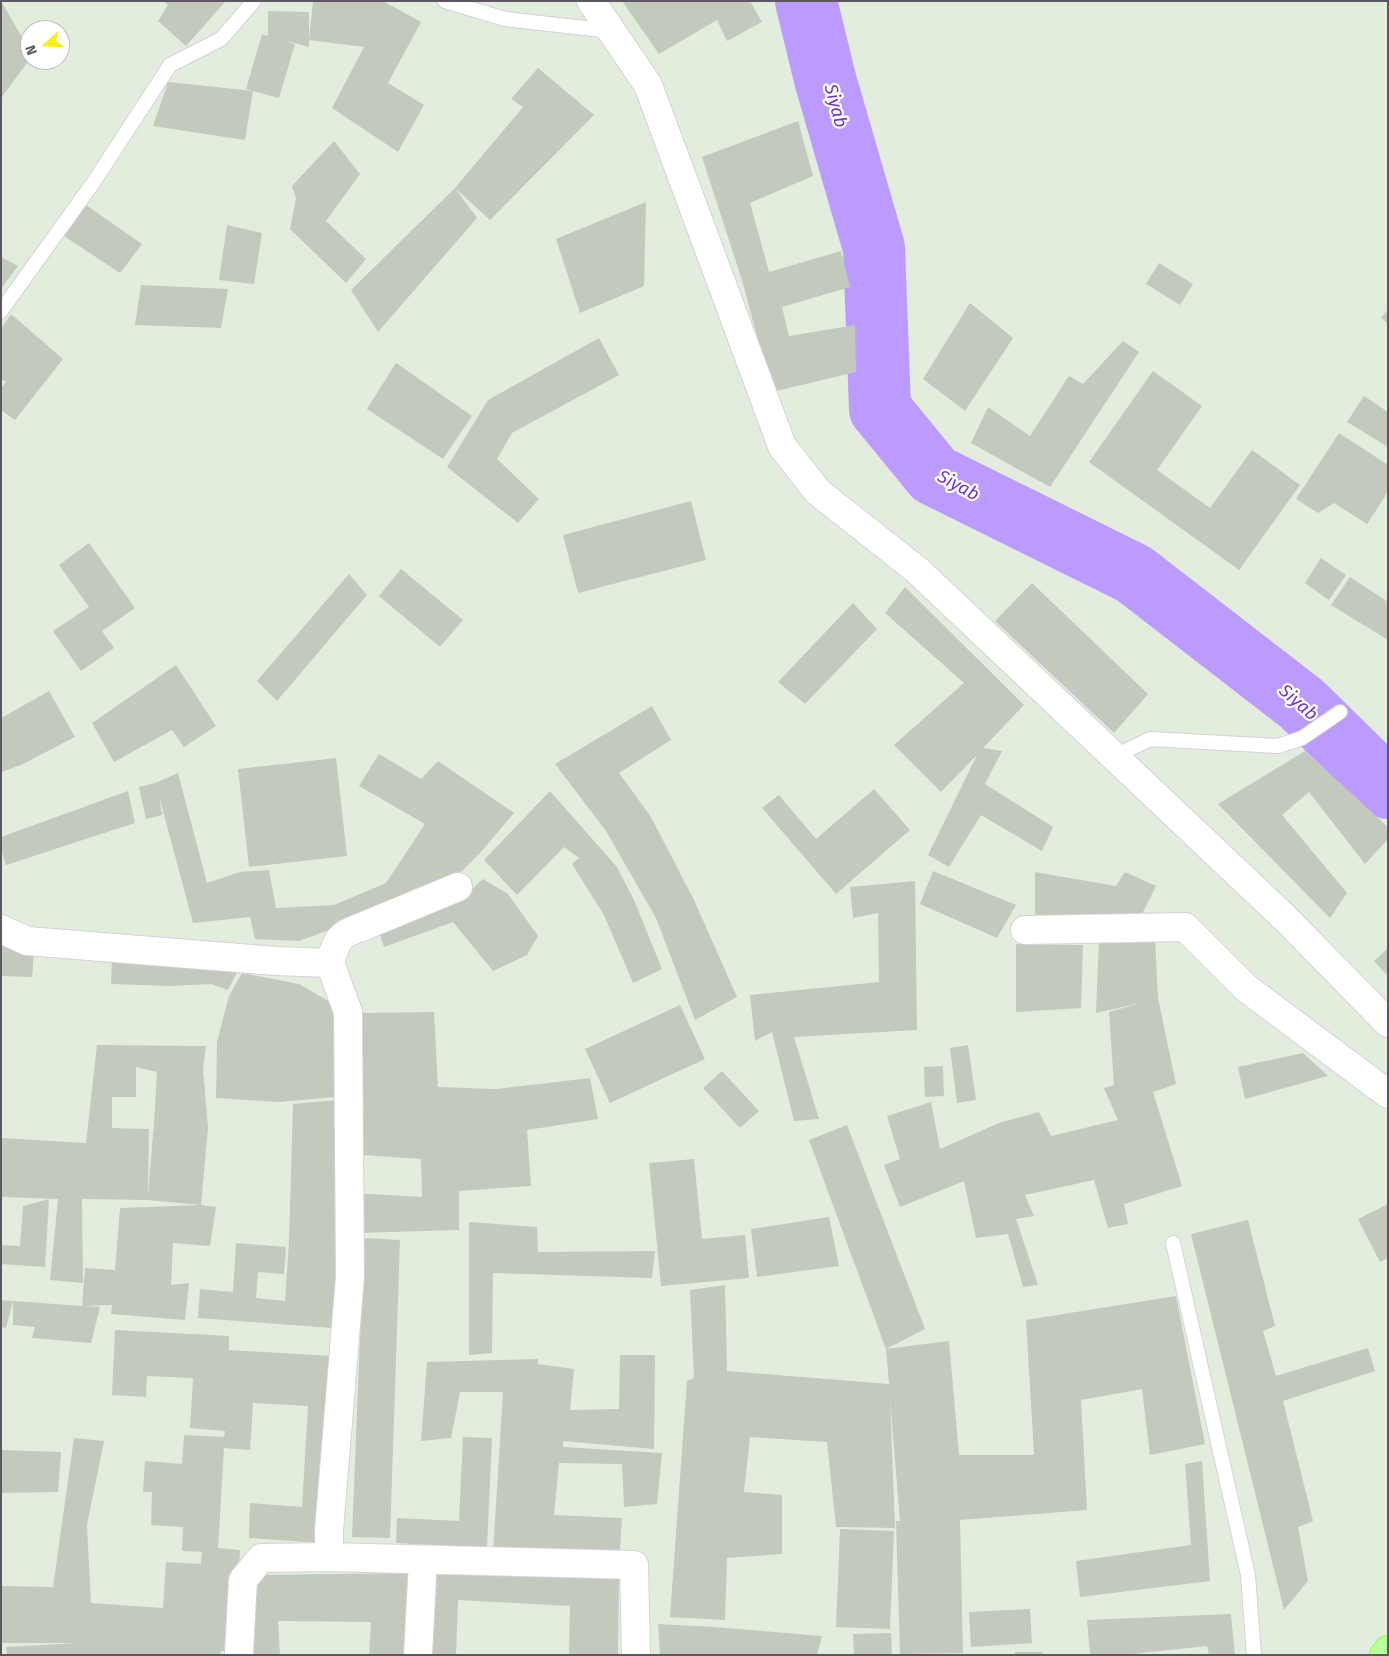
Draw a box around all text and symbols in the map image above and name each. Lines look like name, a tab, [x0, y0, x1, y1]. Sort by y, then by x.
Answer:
north arrow	[20, 20, 70, 70]
text: N	[22, 43, 41, 57]
water label: Siyab	[819, 82, 851, 130]
water label: Siyab	[933, 466, 983, 506]
water label: Siyab	[1274, 680, 1322, 726]

